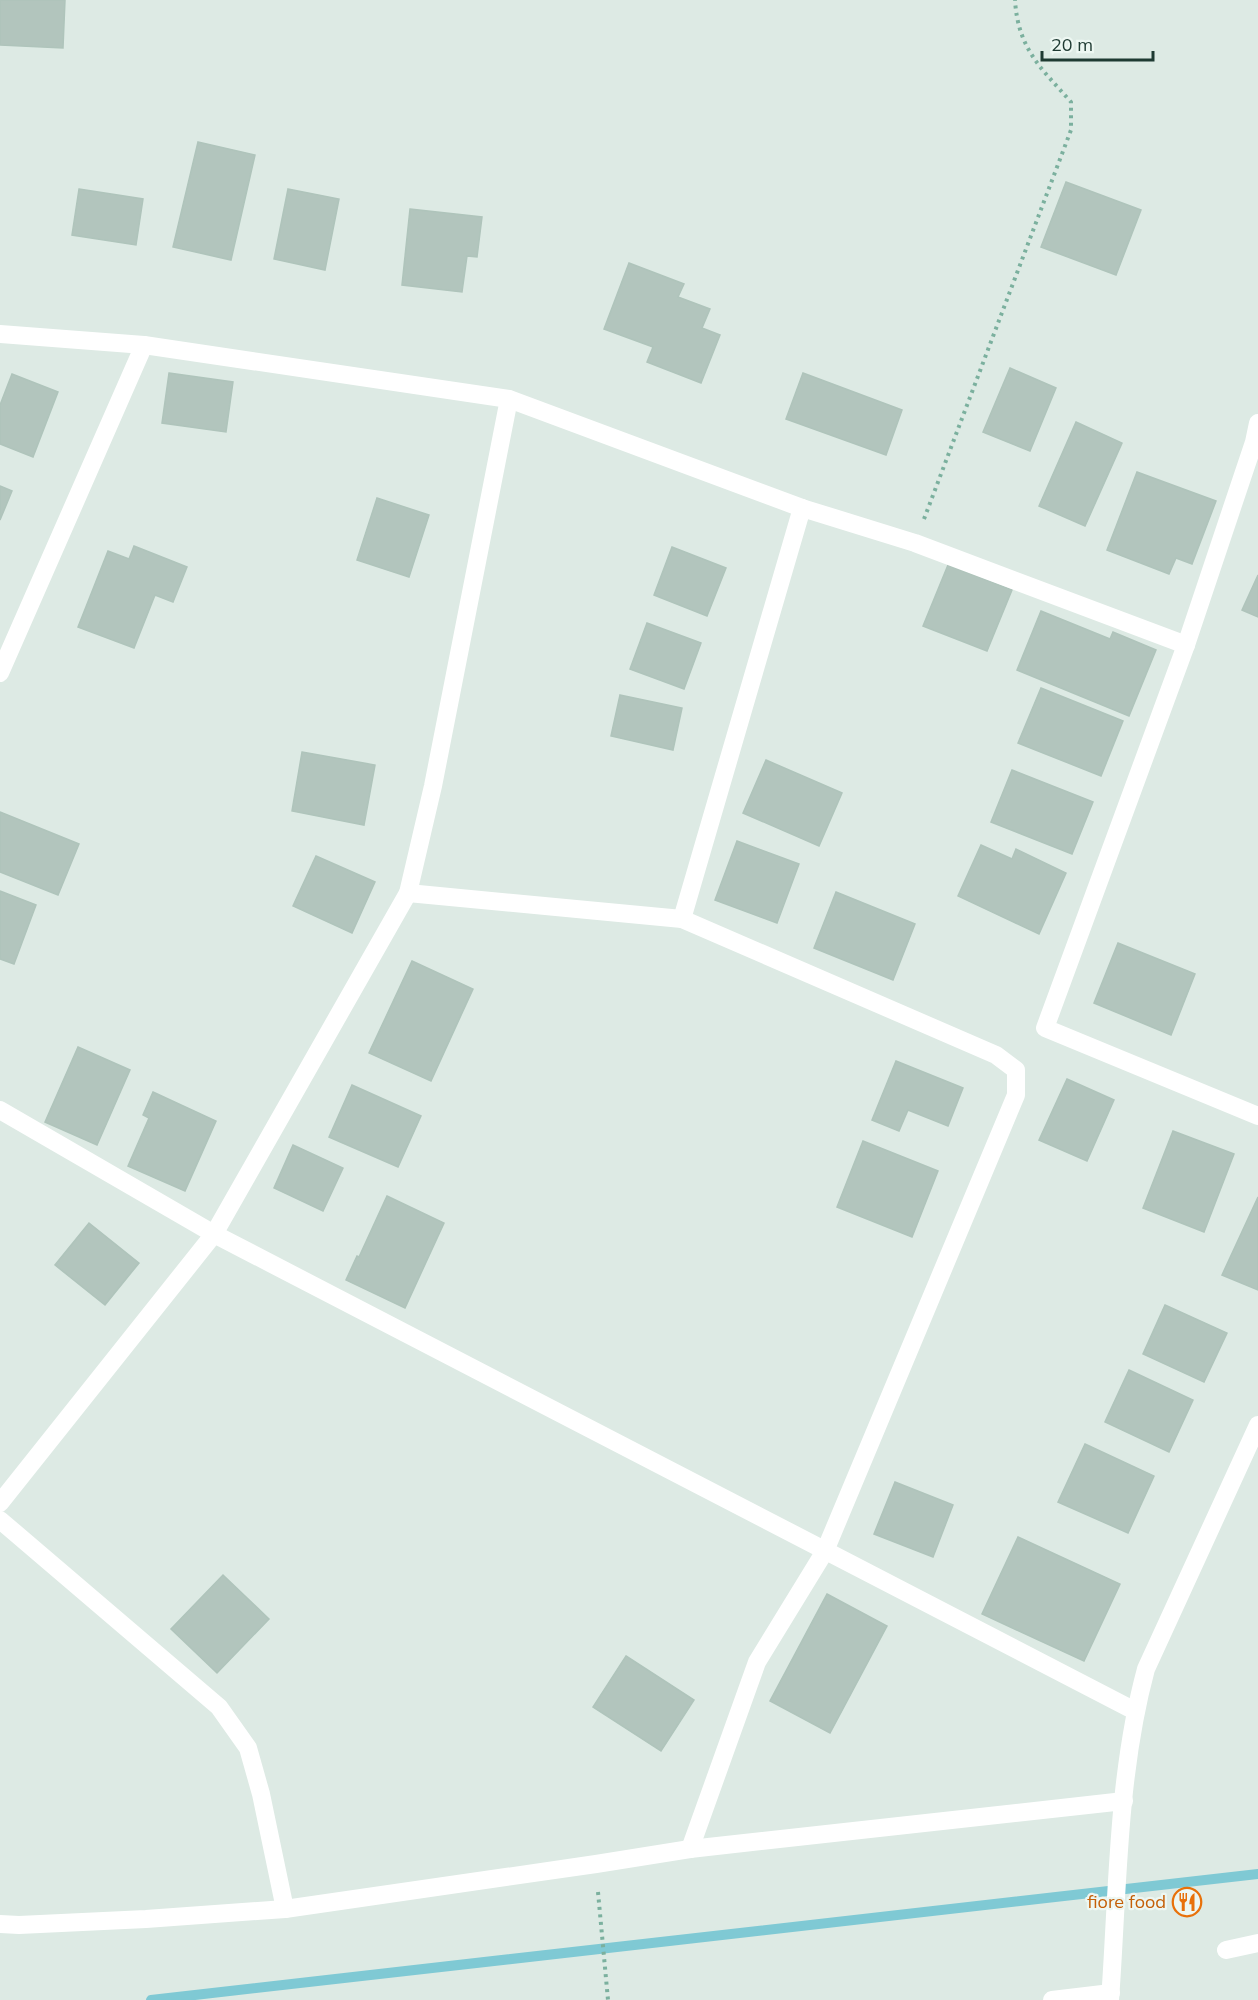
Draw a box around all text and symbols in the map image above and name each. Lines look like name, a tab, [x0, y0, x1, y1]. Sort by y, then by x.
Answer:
scale bar	[1042, 24, 1153, 62]
text: 20 m	[1051, 33, 1093, 56]
restaurant icon: fiore food	[1171, 1886, 1203, 1918]
place label: fiore food	[1087, 1890, 1166, 1913]

